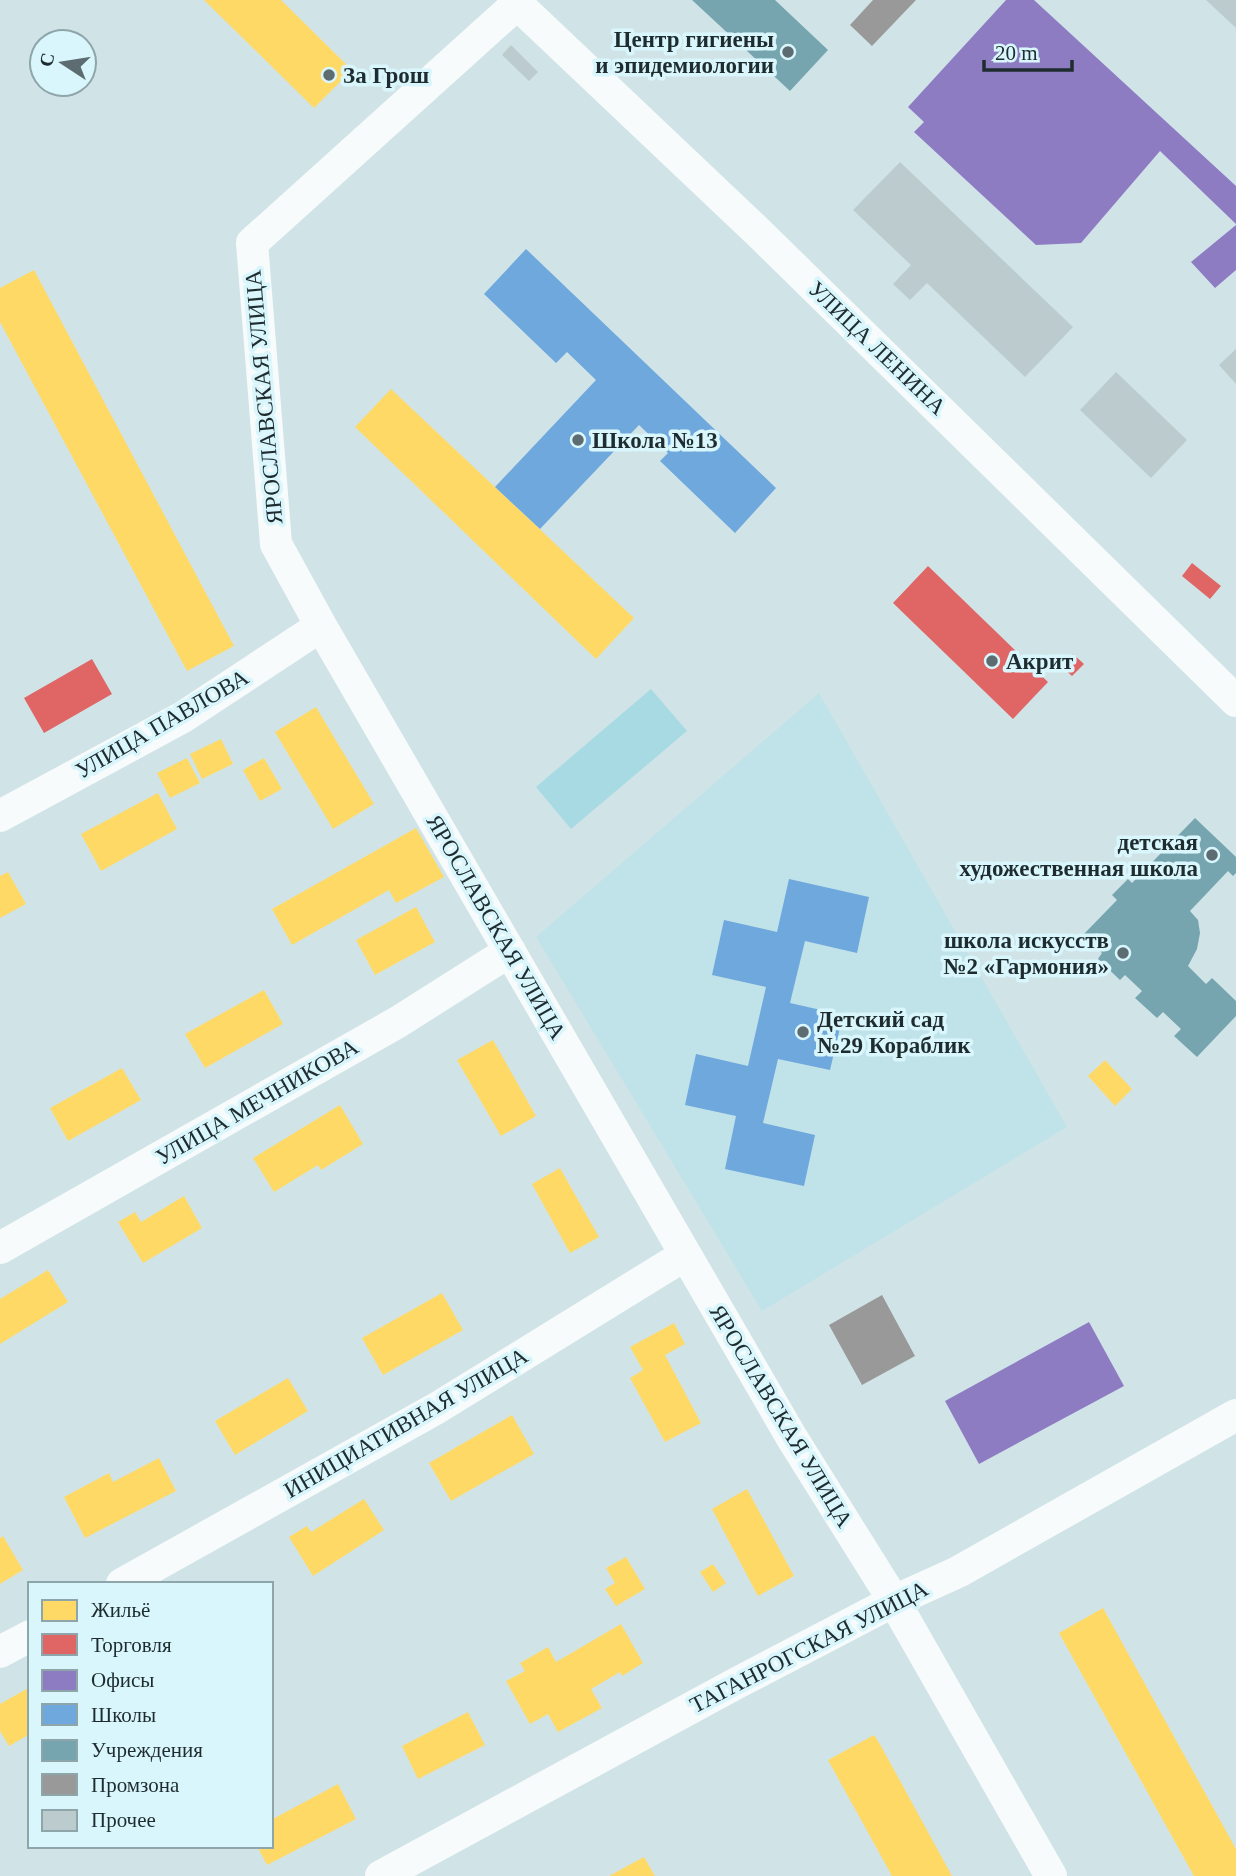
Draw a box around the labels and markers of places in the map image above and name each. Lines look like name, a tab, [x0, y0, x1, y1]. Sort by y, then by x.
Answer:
place label: Центр гигиены и эпидемиологии	[595, 27, 774, 78]
marker: Центр гигиены и эпидемиологии	[780, 44, 796, 60]
place label: За Грош	[343, 63, 429, 88]
marker: За Грош	[321, 67, 337, 83]
place label: Школа №13	[592, 428, 718, 453]
marker: Школа №13	[570, 432, 586, 448]
place label: Акрит	[1006, 649, 1074, 674]
marker: Акрит	[984, 653, 1000, 669]
place label: детская художественная школа	[960, 830, 1198, 881]
marker: детская художественная школа	[1204, 847, 1220, 863]
place label: школа искусств №2 «Гармония»	[943, 928, 1109, 979]
marker: школа искусств №2 «Гармония»	[1115, 945, 1131, 961]
place label: Детский сад №29 Кораблик	[817, 1007, 971, 1058]
marker: Детский сад №29 Кораблик	[795, 1024, 811, 1040]

